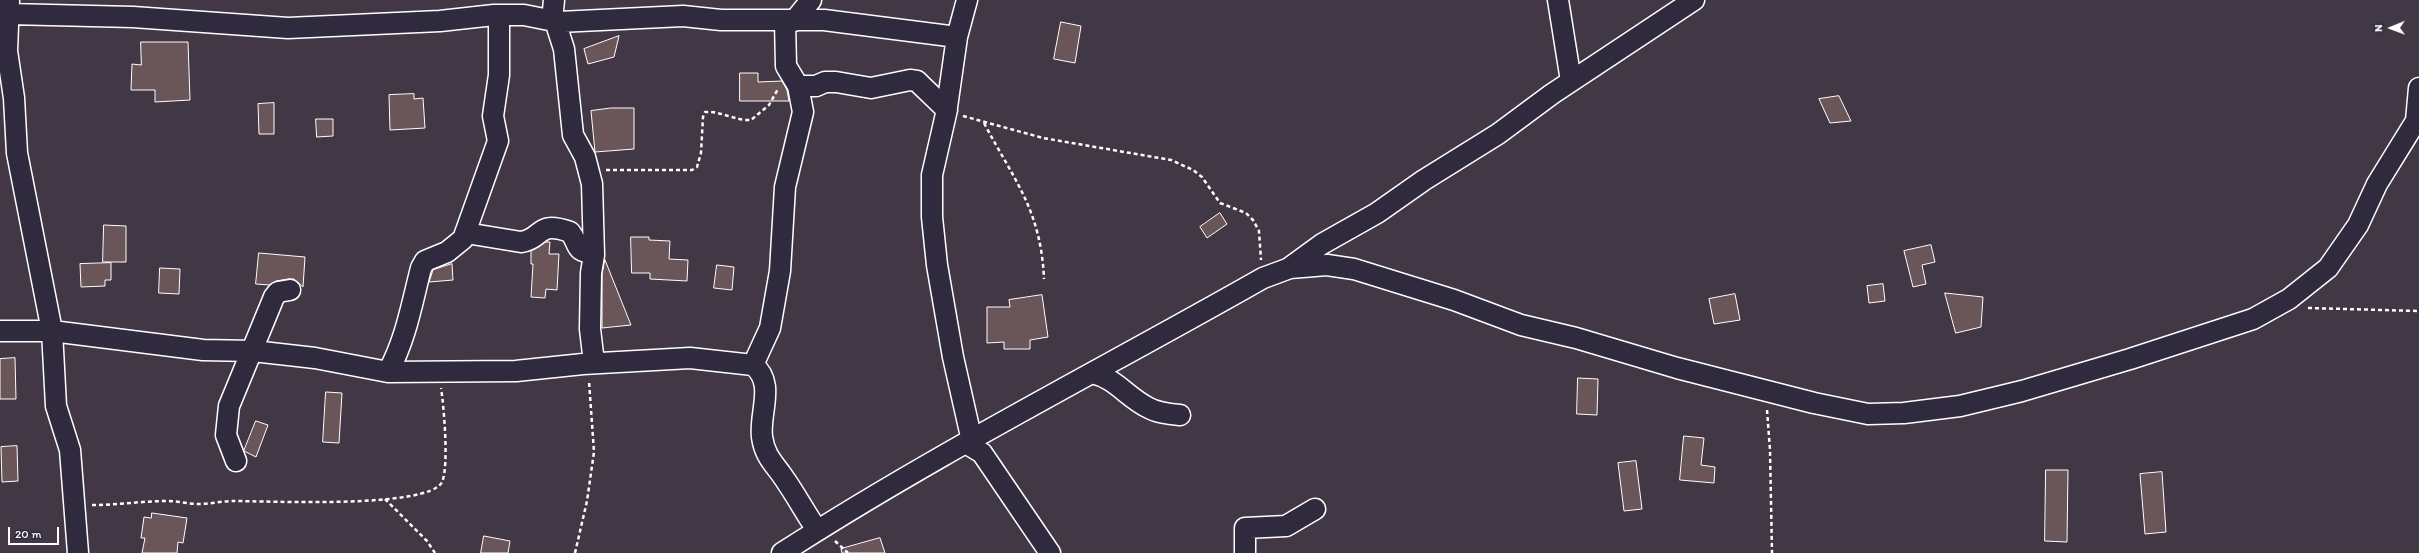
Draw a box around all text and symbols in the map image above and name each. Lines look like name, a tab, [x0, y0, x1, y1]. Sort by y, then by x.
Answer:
north arrow	[2371, 8, 2411, 48]
text: N	[2372, 24, 2385, 32]
scale bar	[10, 519, 61, 545]
text: 20 m	[15, 527, 42, 541]

